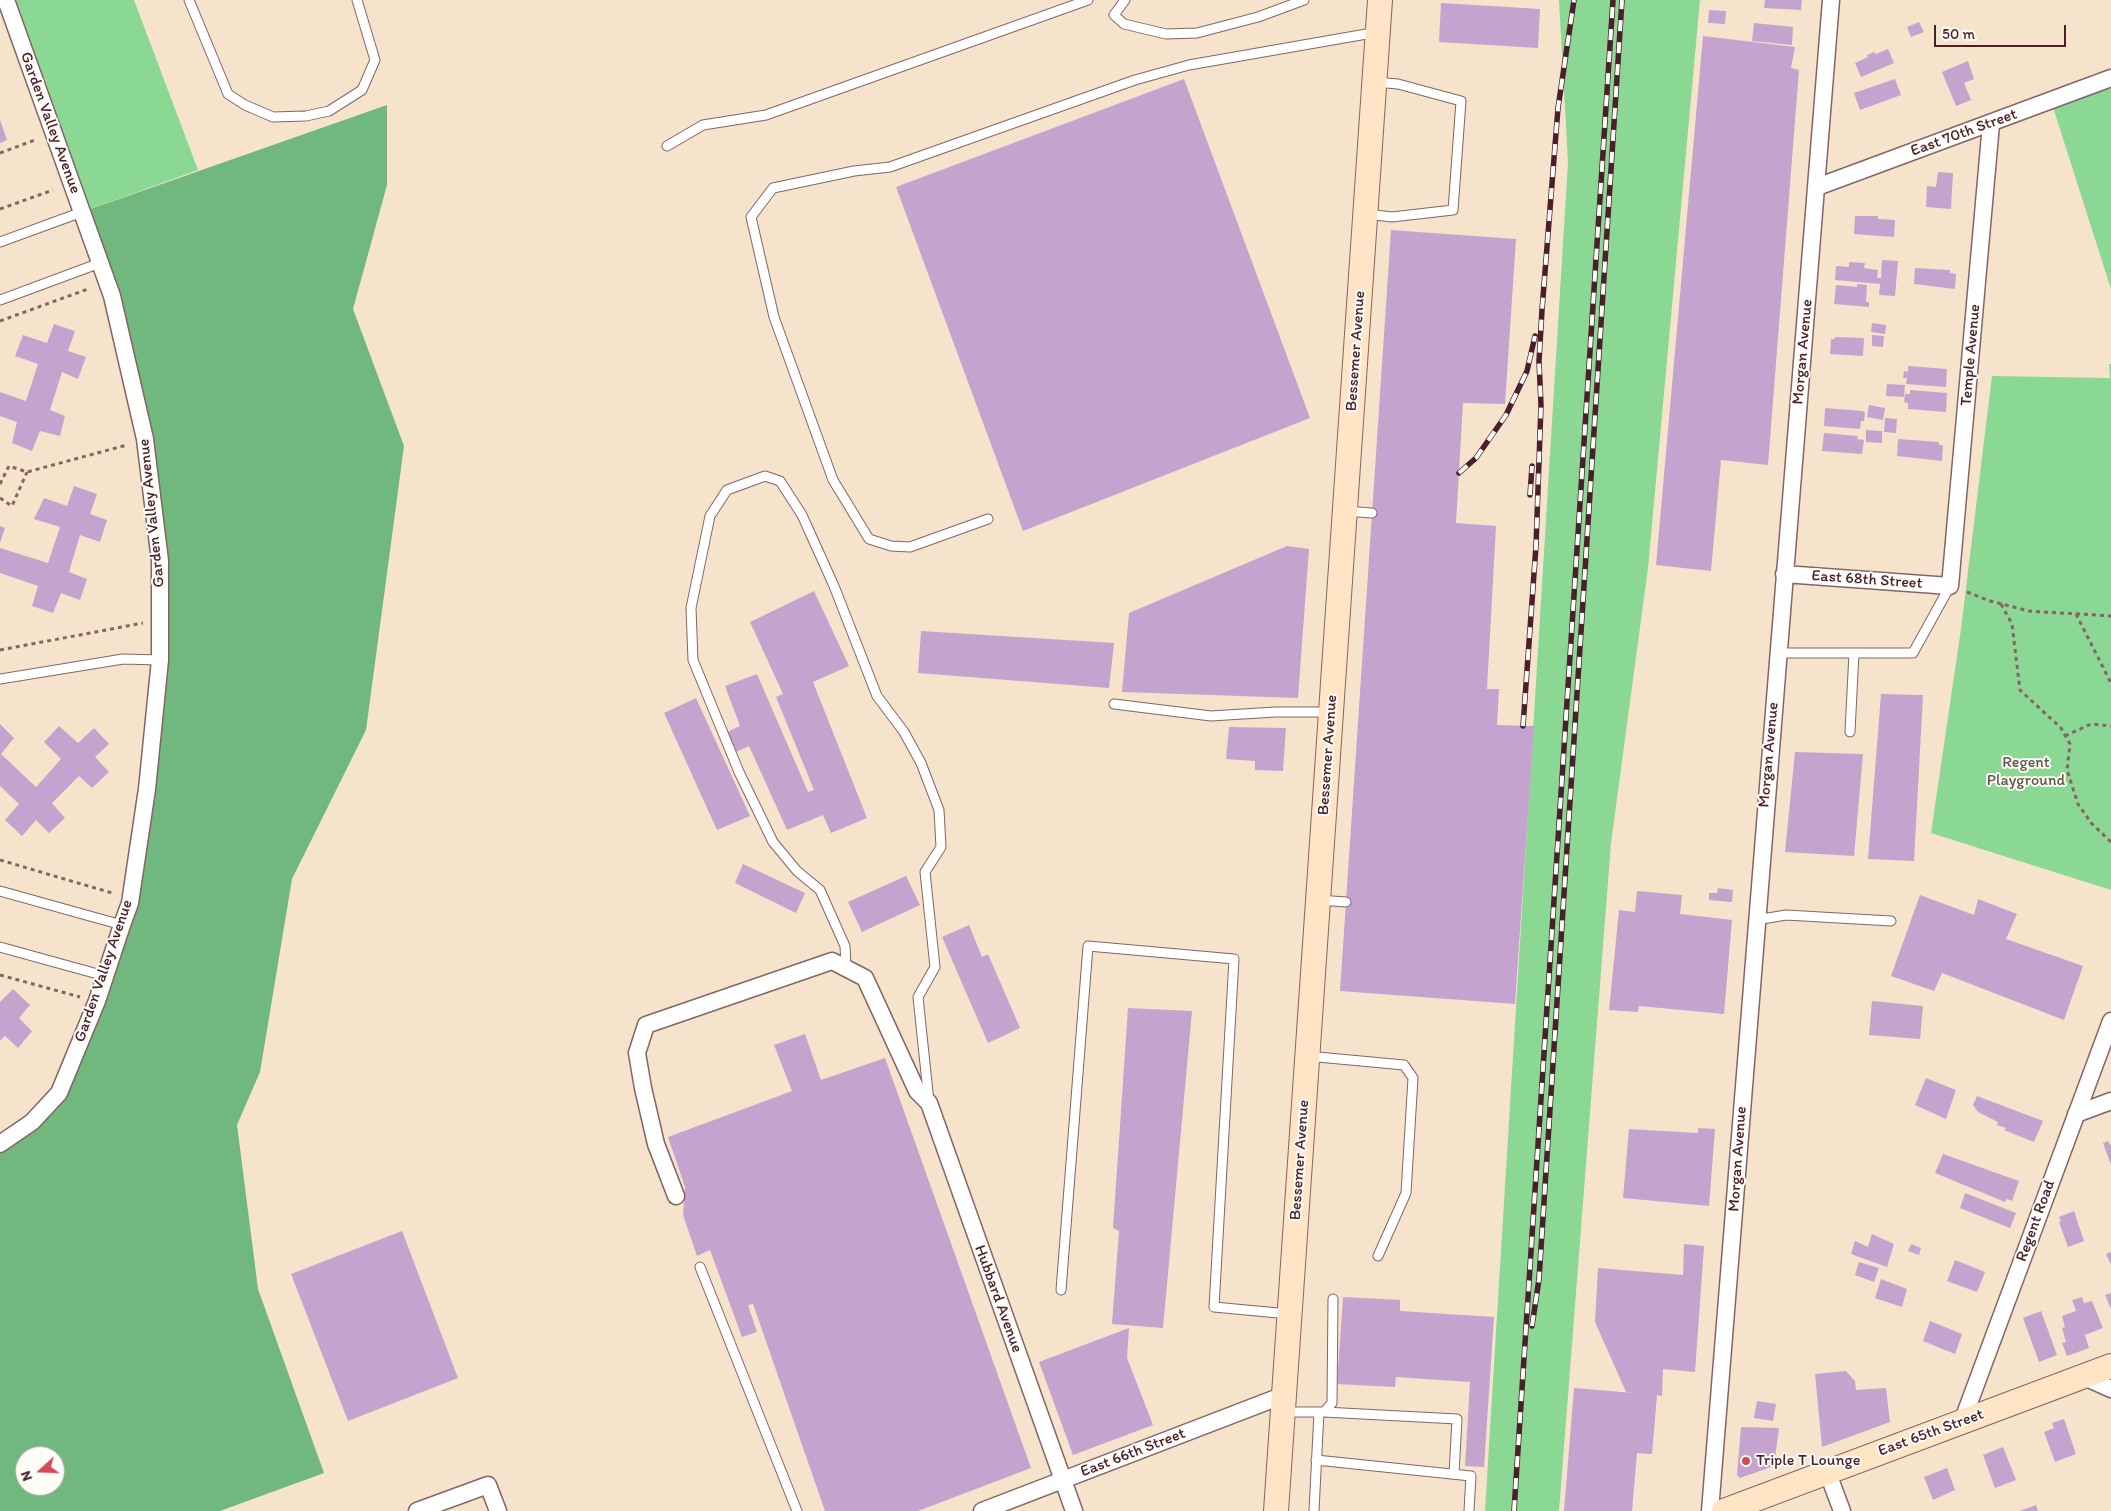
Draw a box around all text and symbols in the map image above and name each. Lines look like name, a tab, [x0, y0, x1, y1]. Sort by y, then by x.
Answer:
scale bar	[1936, 15, 2068, 47]
text: 50 m	[1942, 25, 1975, 43]
street label: Garden Valley Avenue	[15, 49, 85, 197]
street label: East 70th Street	[1908, 105, 2020, 161]
street label: Bessemer Avenue	[1342, 290, 1370, 412]
street label: Morgan Avenue	[1789, 298, 1817, 406]
street label: Temple Avenue	[1957, 303, 1985, 407]
street label: Garden Valley Avenue	[135, 438, 169, 588]
street label: East 68th Street	[1811, 567, 1923, 593]
street label: Bessemer Avenue	[1314, 694, 1342, 816]
street label: Morgan Avenue	[1755, 701, 1783, 809]
park label: Regent Playground	[1987, 753, 2065, 791]
street label: Garden Valley Avenue	[71, 897, 137, 1045]
street label: Bessemer Avenue	[1286, 1099, 1314, 1221]
street label: Morgan Avenue	[1725, 1106, 1751, 1212]
street label: Regent Road	[2012, 1177, 2060, 1265]
street label: Hubbard Avenue	[970, 1243, 1026, 1355]
street label: East 65th Street	[1876, 1405, 1986, 1461]
street label: East 66th Street	[1078, 1424, 1188, 1482]
north arrow	[15, 1446, 65, 1496]
place label: Triple T Lounge	[1756, 1451, 1860, 1471]
marker: Triple T Lounge	[1740, 1455, 1752, 1467]
text: N	[17, 1469, 36, 1483]

